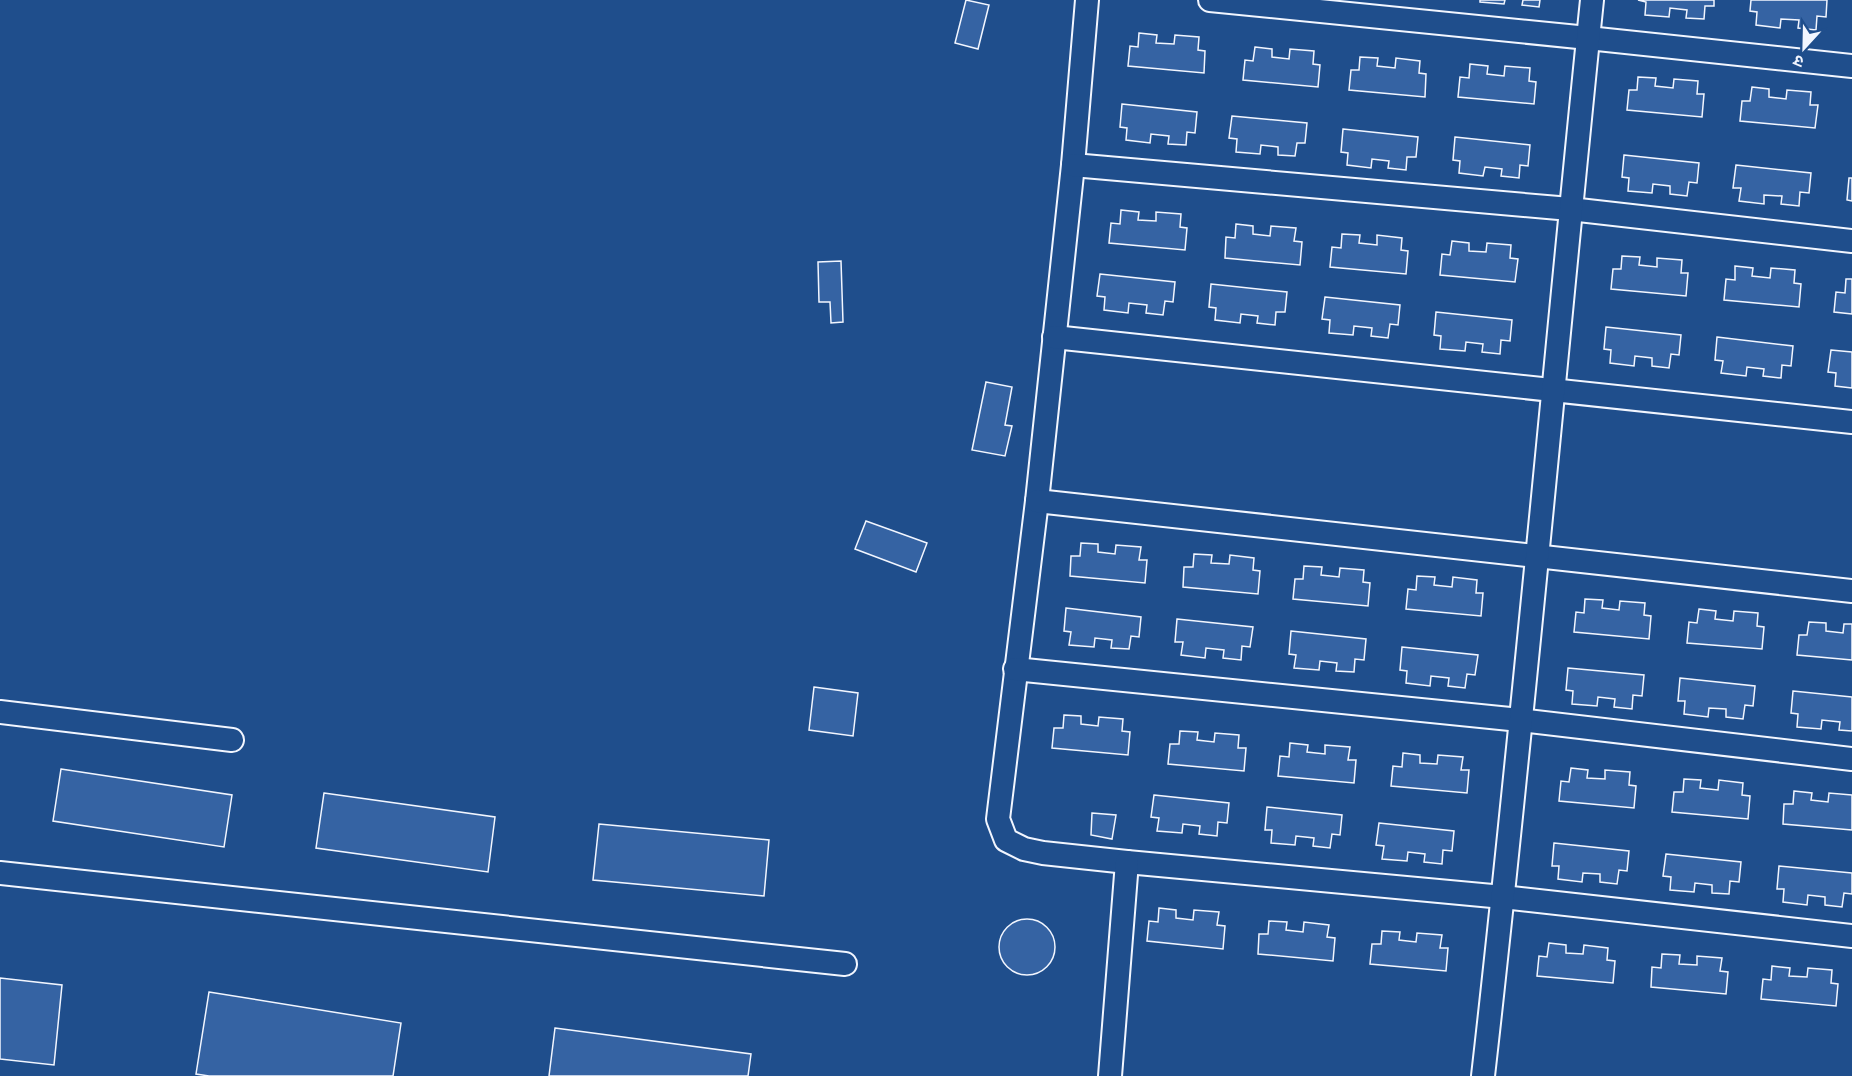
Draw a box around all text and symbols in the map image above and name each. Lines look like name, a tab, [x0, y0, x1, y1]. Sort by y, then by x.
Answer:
north arrow	[1774, 18, 1834, 78]
text: उ	[1790, 51, 1806, 72]

